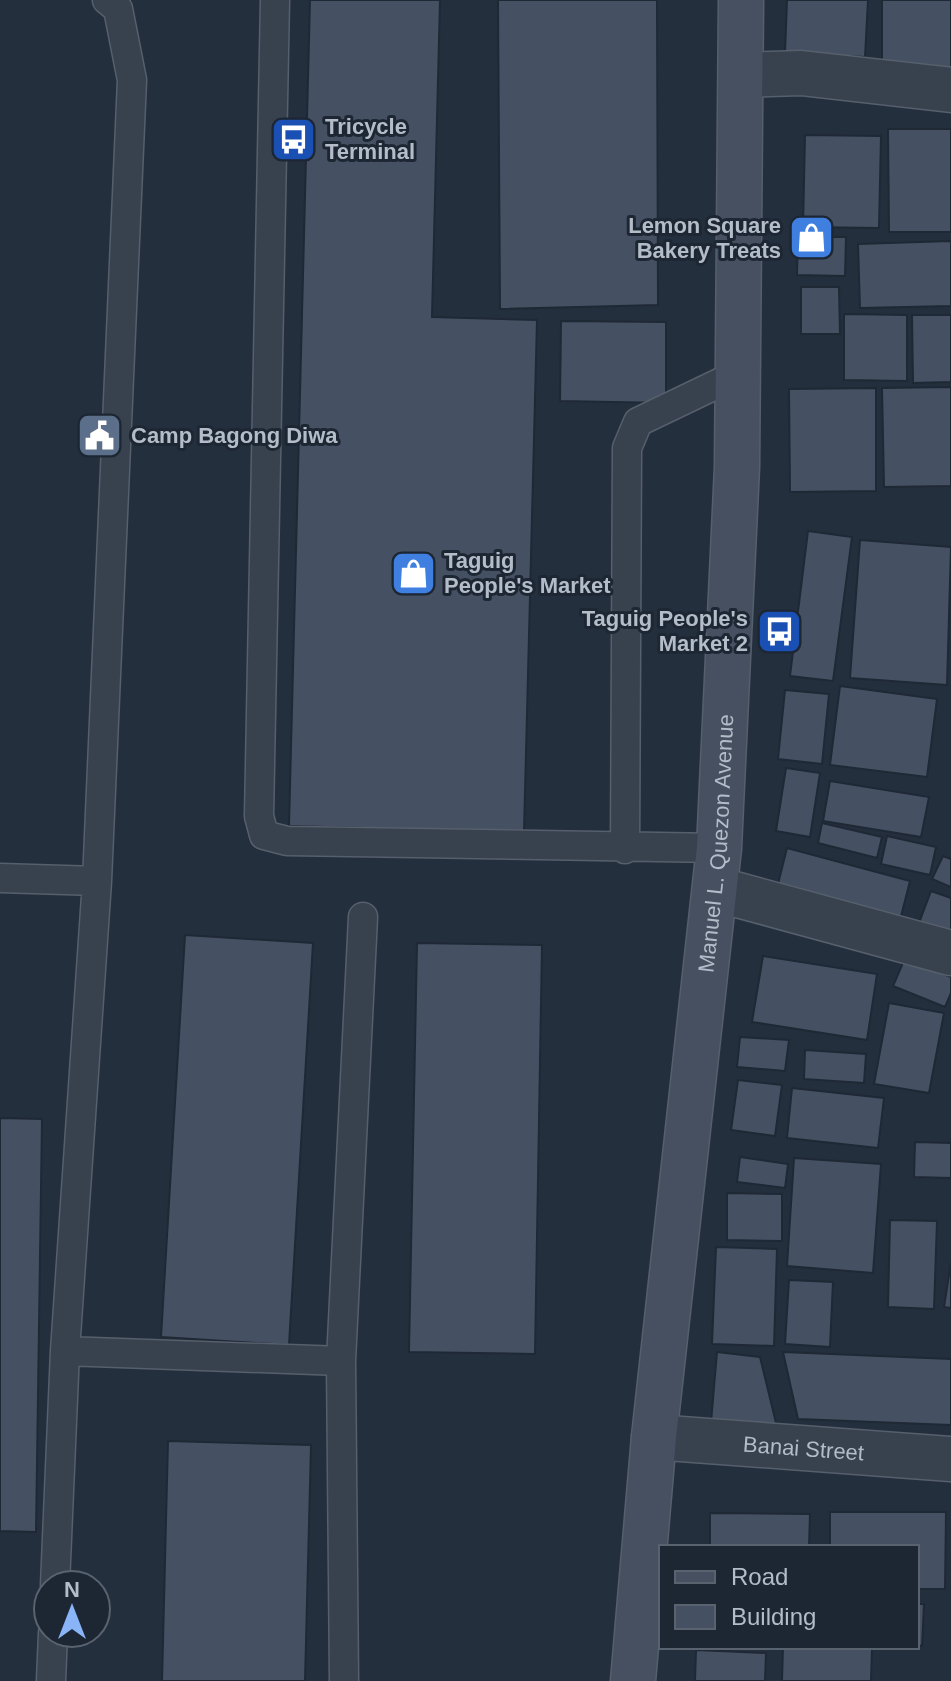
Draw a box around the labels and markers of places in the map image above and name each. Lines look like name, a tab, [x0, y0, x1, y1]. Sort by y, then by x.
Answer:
place label: Tricycle Terminal	[325, 114, 415, 164]
bus stop icon: Tricycle Terminal	[270, 115, 318, 163]
place label: Lemon Square Bakery Treats	[628, 213, 781, 263]
shop icon: Lemon Square Bakery Treats	[788, 214, 836, 262]
public building icon: Camp Bagong Diwa	[76, 411, 124, 459]
place label: Camp Bagong Diwa	[131, 423, 338, 448]
place label: Taguig People's Market	[444, 548, 611, 598]
shop icon: Taguig People's Market	[389, 549, 437, 597]
place label: Taguig People's Market 2	[582, 606, 748, 656]
bus stop icon: Taguig People's Market 2	[755, 607, 803, 655]

